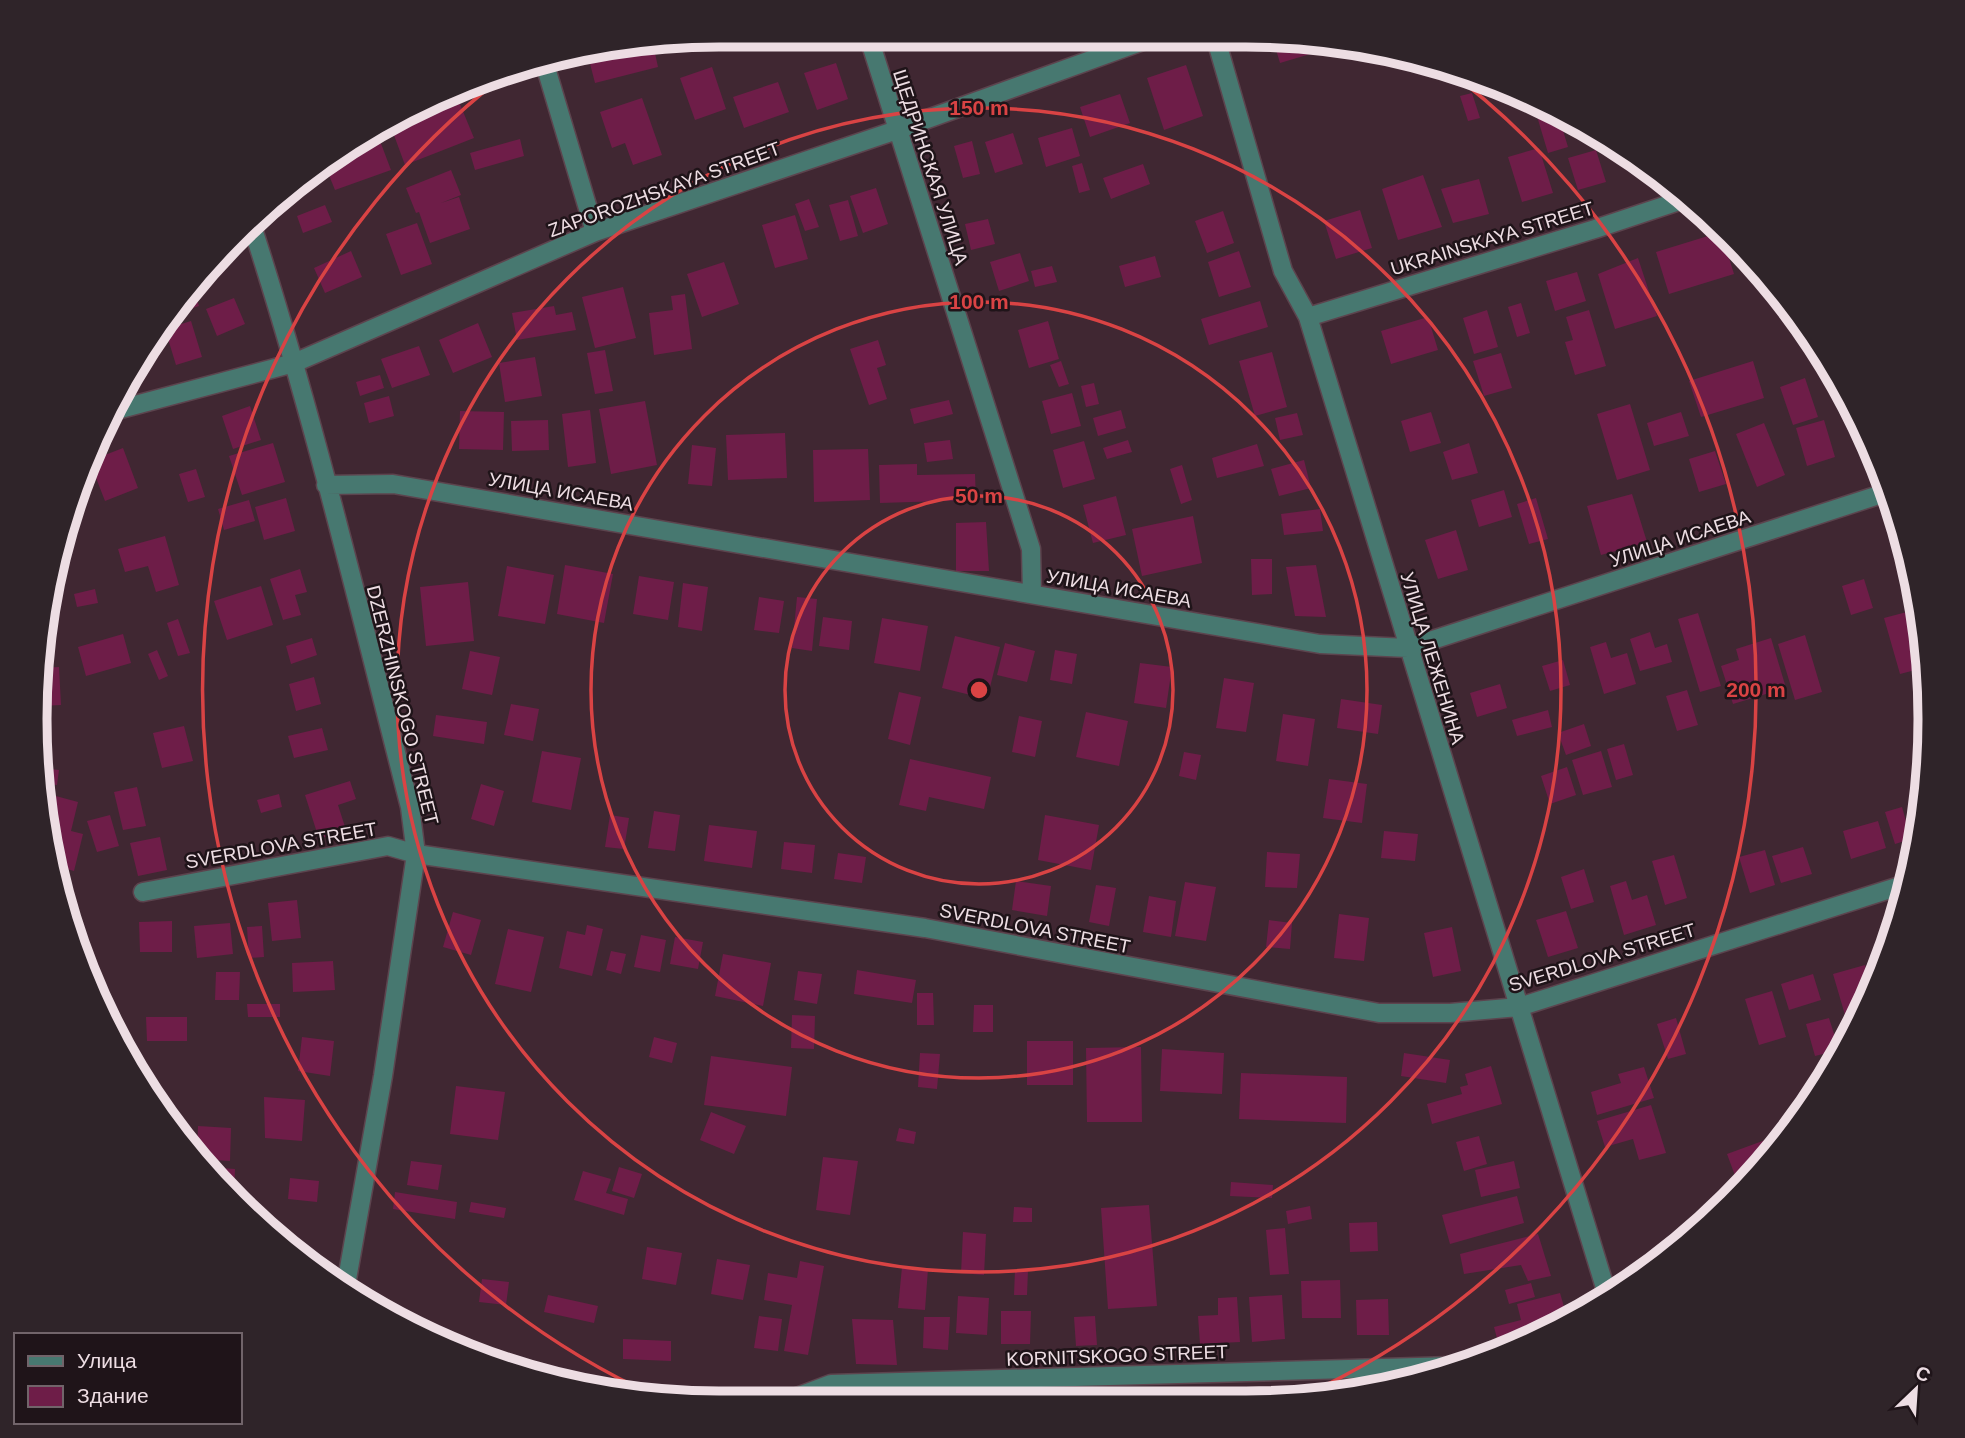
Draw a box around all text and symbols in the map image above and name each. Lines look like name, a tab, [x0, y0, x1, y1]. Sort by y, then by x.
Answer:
street label: ЩЕДРИНСКАЯ УЛИЦА	[889, 67, 972, 268]
text: 150 m	[949, 96, 1009, 119]
street label: ZAPOROZHSKAYA STREET	[545, 138, 783, 241]
street label: UKRAINSKAYA STREET	[1388, 197, 1597, 279]
text: 100 m	[949, 290, 1009, 313]
street label: УЛИЦА ИСАЕВА	[487, 468, 635, 515]
text: 50 m	[955, 484, 1003, 507]
street label: УЛИЦА ИСАЕВА	[1607, 506, 1753, 571]
street label: УЛИЦА ИСАЕВА	[1045, 565, 1193, 612]
street label: УЛИЦА ЛЕЖЕНИНА	[1396, 570, 1469, 747]
street label: DZERZHINSKOGO STREET	[363, 583, 443, 827]
centre of rings	[967, 678, 991, 702]
text: 200 m	[1726, 678, 1786, 701]
street label: SVERDLOVA STREET	[184, 818, 379, 873]
street label: SVERDLOVA STREET	[938, 900, 1132, 957]
street label: SVERDLOVA STREET	[1506, 919, 1698, 996]
legend	[14, 1333, 242, 1424]
street label: KORNITSKOGO STREET	[1006, 1341, 1229, 1370]
text: Улица	[77, 1349, 137, 1372]
north arrow	[1881, 1354, 1951, 1424]
text: С	[1912, 1362, 1934, 1387]
text: Здание	[77, 1384, 149, 1407]

